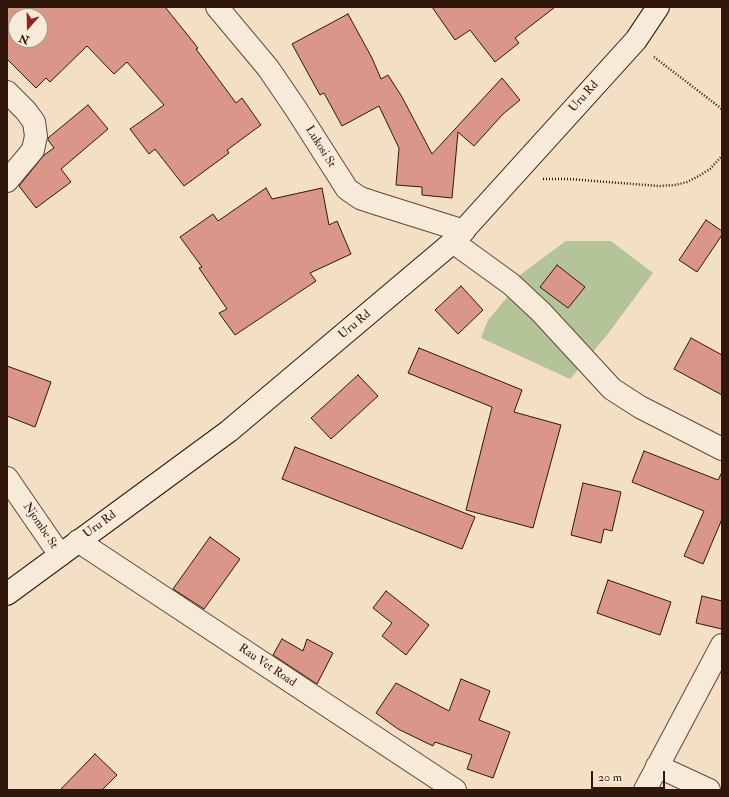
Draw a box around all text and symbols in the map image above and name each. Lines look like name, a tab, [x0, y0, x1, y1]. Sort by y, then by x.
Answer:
north arrow	[8, 8, 48, 48]
text: N	[17, 31, 31, 47]
street label: Uru Rd	[566, 78, 602, 116]
street label: Lukosi St	[302, 123, 338, 171]
street label: Uru Rd	[336, 307, 374, 343]
street label: Njombe St	[19, 500, 61, 552]
street label: Uru Rd	[81, 508, 119, 542]
street label: Rau Vet Road	[236, 642, 298, 690]
scale bar	[593, 763, 667, 789]
text: 20 m	[598, 770, 622, 785]

